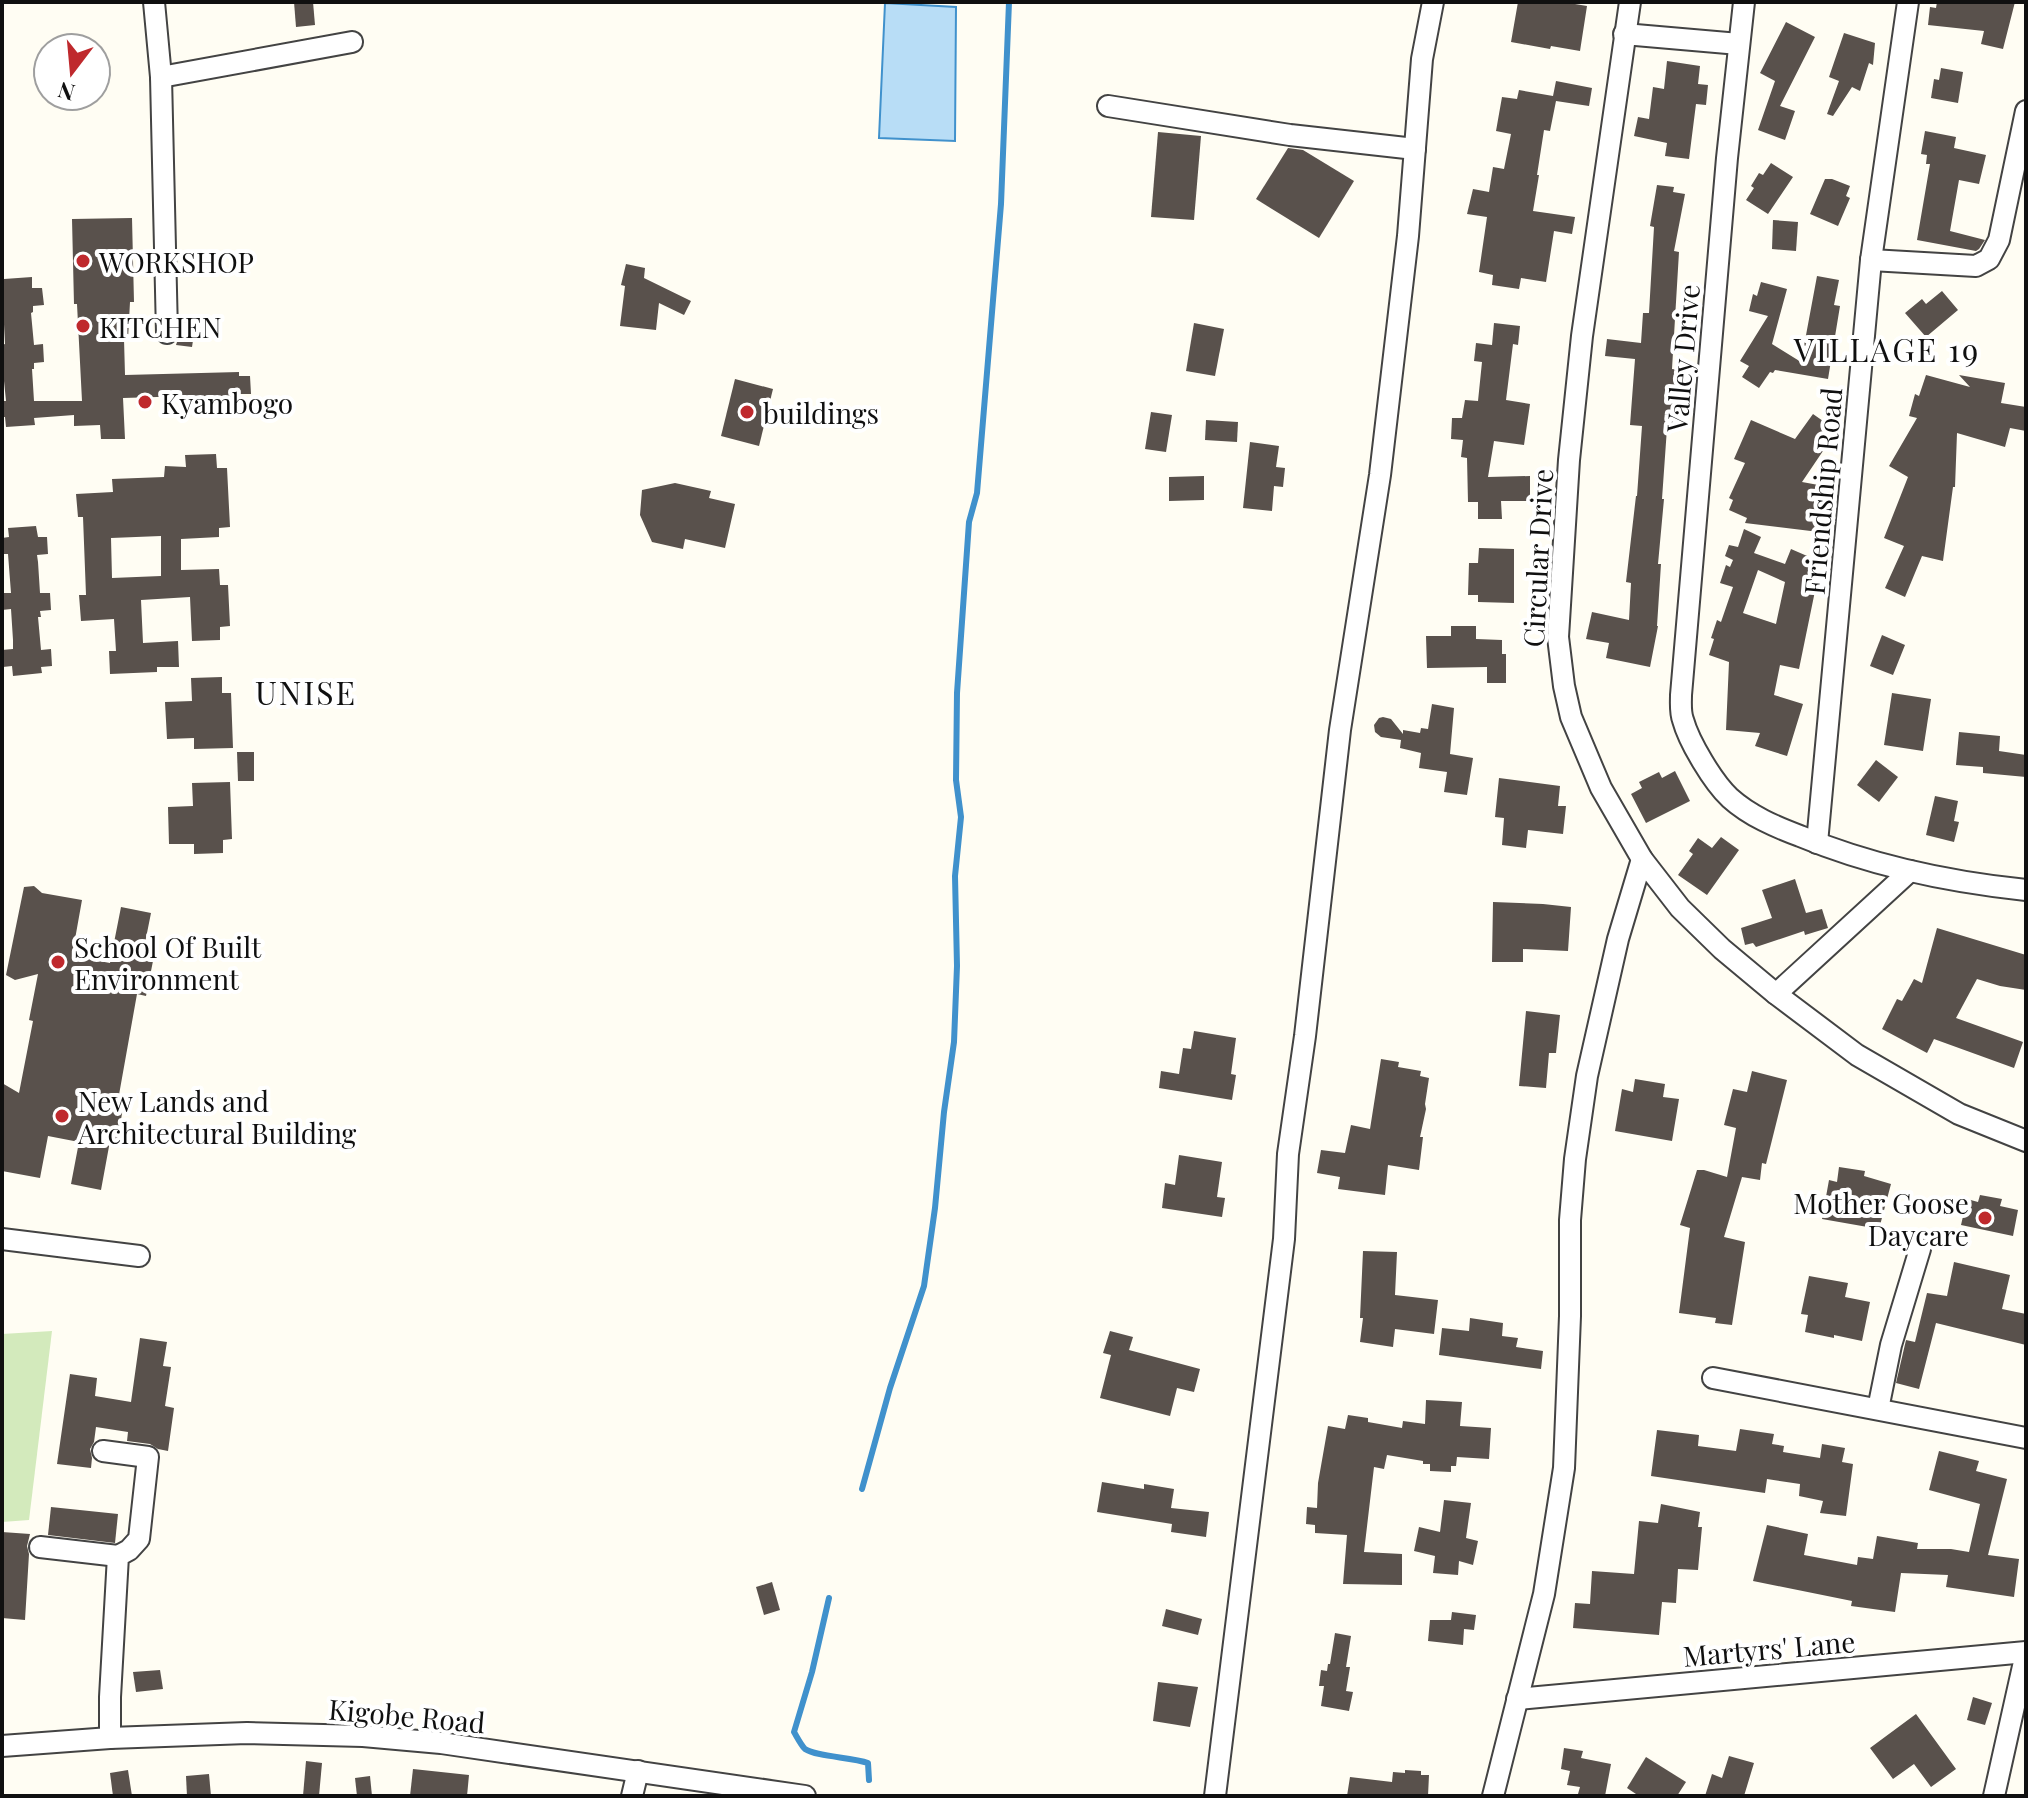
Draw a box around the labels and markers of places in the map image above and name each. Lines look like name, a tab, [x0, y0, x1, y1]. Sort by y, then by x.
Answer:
place label: WORKSHOP	[98, 243, 254, 280]
marker: WORKSHOP	[74, 252, 92, 270]
place label: KITCHEN	[99, 308, 222, 345]
marker: KITCHEN	[74, 317, 92, 335]
place label: Kyambogo	[161, 384, 293, 421]
marker: Kyambogo	[136, 393, 154, 411]
place label: buildings	[763, 394, 879, 431]
marker: buildings	[738, 403, 756, 421]
place label: School Of Built Environment	[74, 928, 262, 997]
marker: School Of Built Environment	[49, 953, 67, 971]
place label: New Lands and Architectural Building	[77, 1082, 357, 1151]
marker: New Lands and Architectural Building	[53, 1107, 71, 1125]
place label: Mother Goose Daycare	[1793, 1184, 1969, 1253]
marker: Mother Goose Daycare	[1976, 1209, 1994, 1227]

